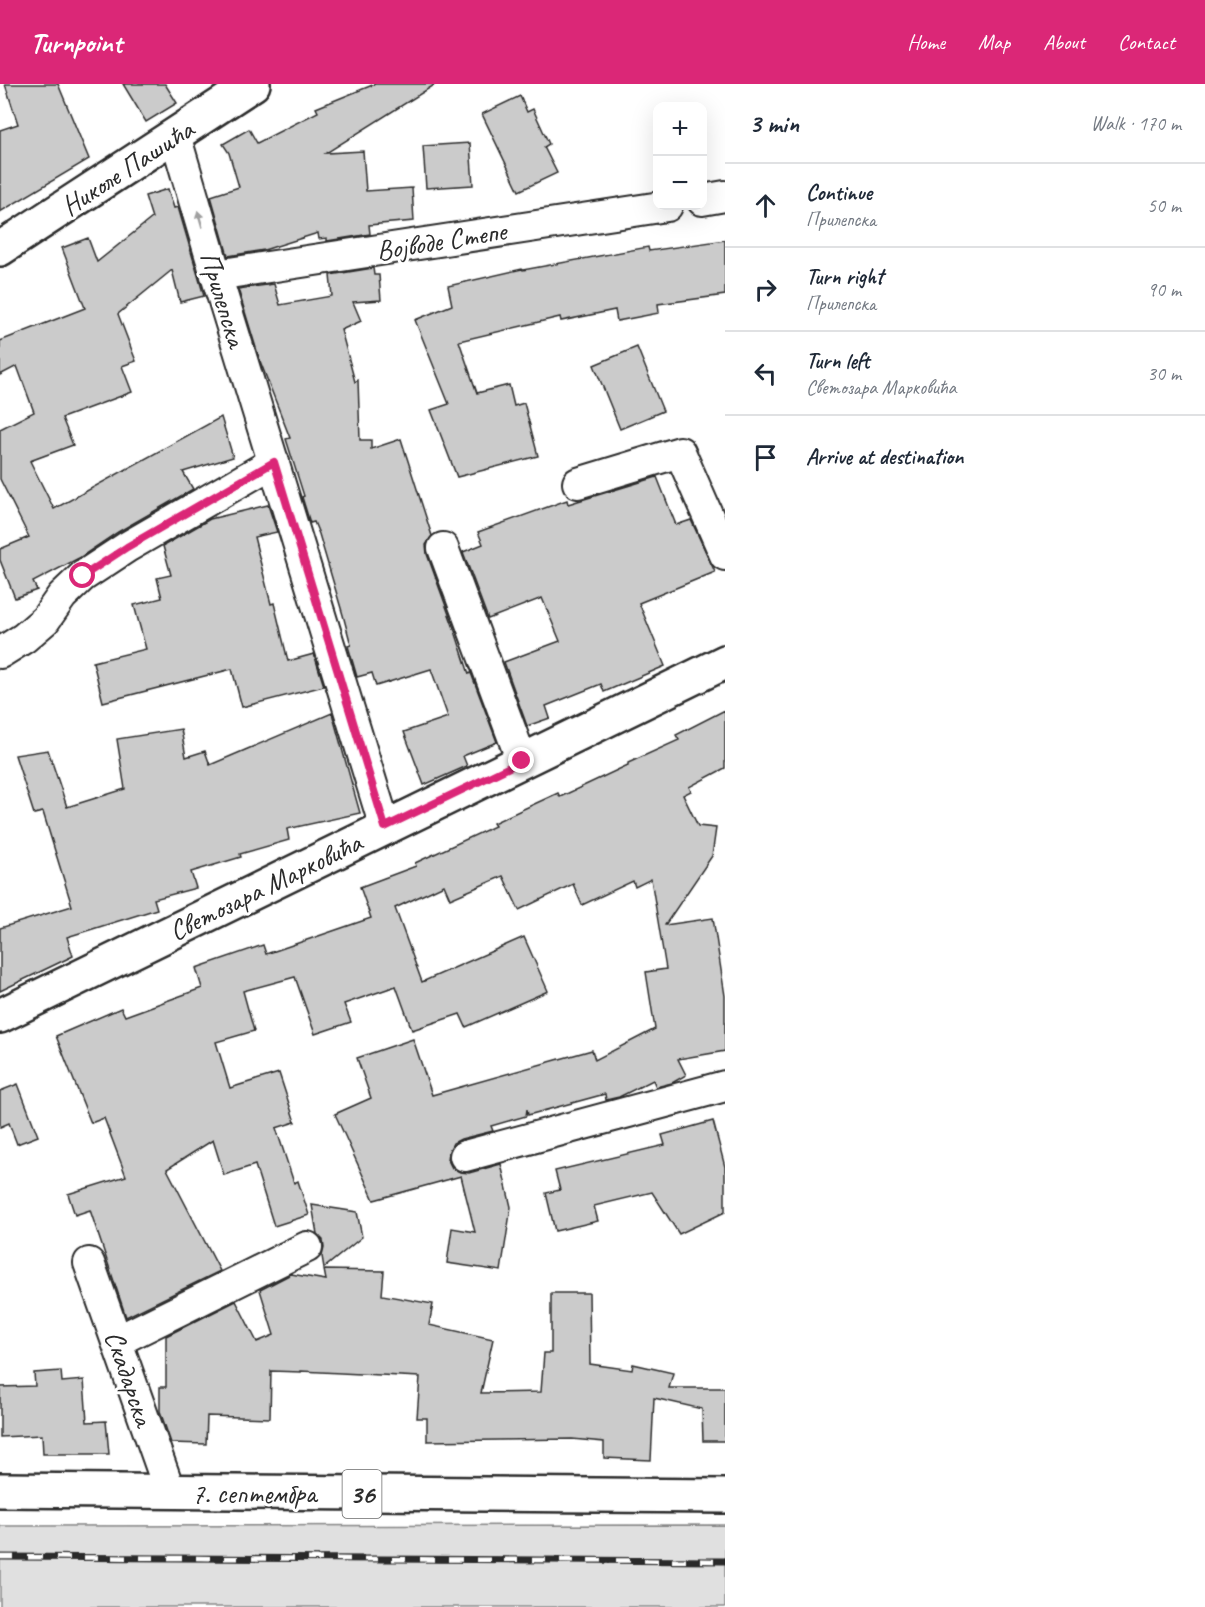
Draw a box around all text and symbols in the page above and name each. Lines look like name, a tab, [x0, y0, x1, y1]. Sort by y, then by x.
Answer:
text: Turnpoint	[30, 25, 122, 60]
text: Home	[907, 29, 945, 55]
text: Map	[978, 29, 1010, 55]
text: About	[1043, 29, 1085, 55]
text: Contact	[1118, 29, 1175, 55]
map controls	[653, 102, 707, 210]
button: +	[653, 102, 707, 156]
text: 3 min	[749, 107, 799, 140]
street label: Николе Пашића	[54, 111, 202, 223]
text: Walk · 170 m	[1091, 111, 1181, 136]
button: −	[653, 156, 707, 210]
text: Continue	[806, 179, 872, 207]
icon: ahead	[749, 189, 782, 222]
text: 50 m	[1147, 193, 1181, 218]
text: Прилепска	[806, 207, 876, 232]
one-way arrow	[195, 210, 204, 228]
street label: Војводе Степе	[374, 213, 510, 268]
street label: Прилепска	[192, 247, 255, 353]
text: Turn right	[806, 263, 883, 291]
icon: right	[749, 273, 782, 306]
text: 90 m	[1147, 277, 1181, 302]
text: Прилепска	[806, 291, 876, 316]
text: Turn left	[806, 347, 870, 375]
icon: left	[749, 357, 782, 390]
text: 30 m	[1147, 361, 1181, 386]
text: Светозара Марковића	[806, 375, 956, 400]
icon: arrive	[749, 441, 782, 474]
text: Arrive at destination	[806, 443, 963, 471]
route start	[69, 562, 95, 588]
route end	[508, 747, 534, 773]
street label: Светозара Марковића	[163, 824, 369, 948]
street label: Скадарска	[97, 1326, 163, 1433]
road number: 36	[342, 1470, 382, 1518]
street label: 7. септембра	[192, 1476, 319, 1511]

